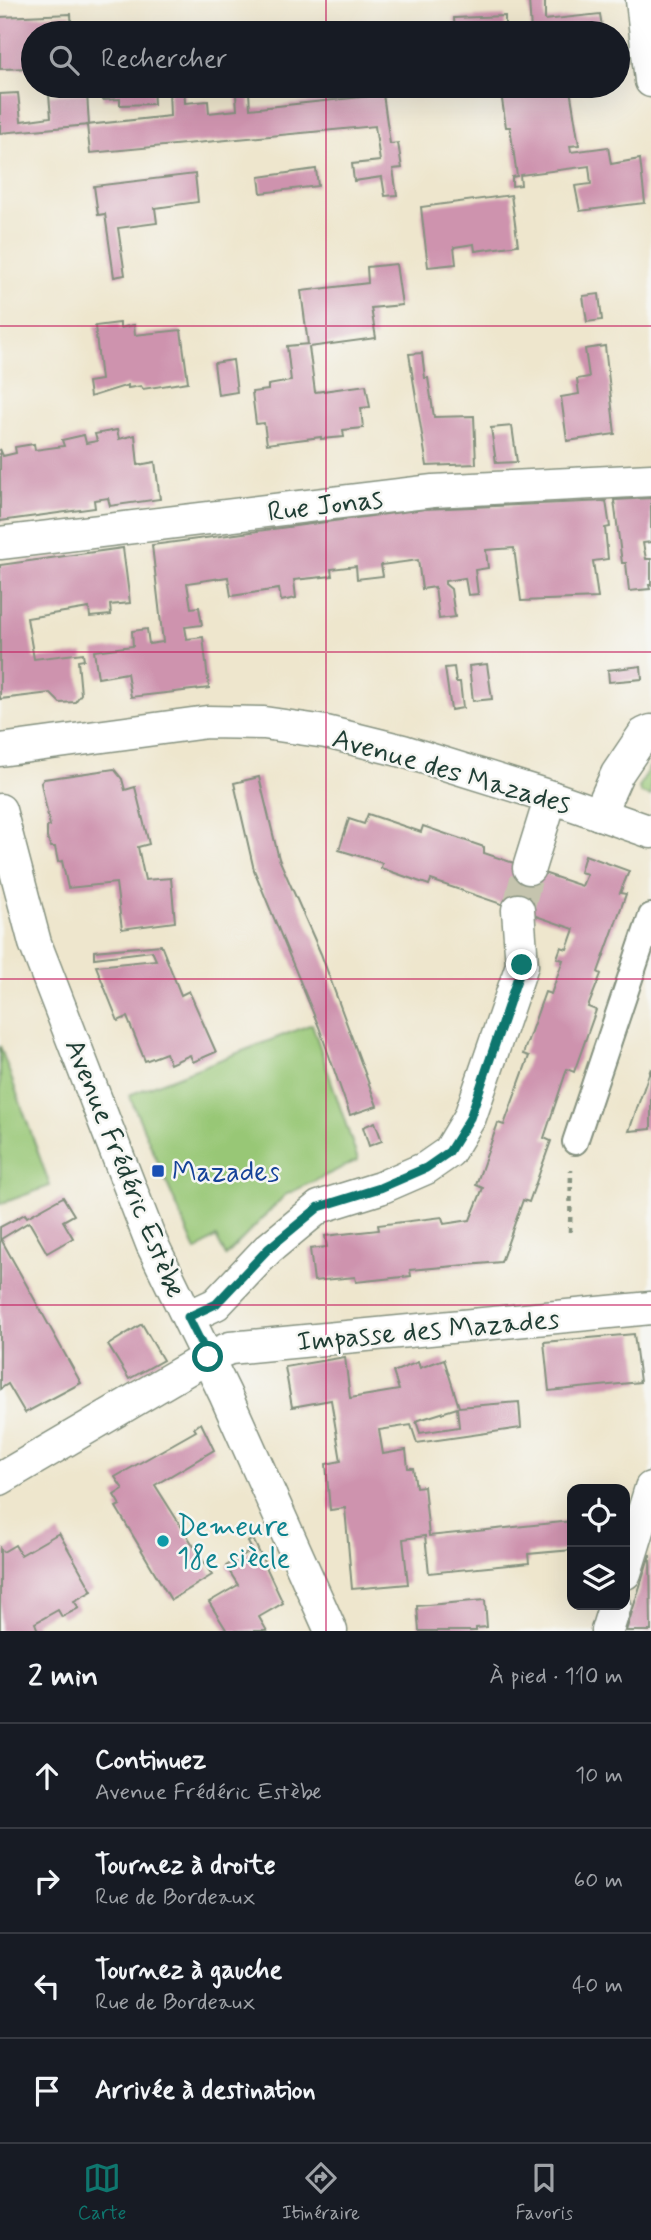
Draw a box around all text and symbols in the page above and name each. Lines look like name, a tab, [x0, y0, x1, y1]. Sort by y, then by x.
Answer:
search box	[21, 21, 630, 98]
icon: search	[45, 41, 83, 79]
text: Rechercher	[101, 43, 227, 77]
street label: Rue Jonas	[265, 481, 385, 532]
street label: Avenue des Mazades	[328, 721, 575, 824]
route end	[506, 949, 537, 980]
street label: Avenue Frédéric Estèbe	[55, 1034, 193, 1304]
place label: Mazades	[172, 1155, 280, 1192]
marker: Mazades	[150, 1163, 166, 1179]
street label: Impasse des Mazades	[295, 1302, 561, 1361]
route start	[192, 1341, 223, 1372]
map controls	[567, 1484, 630, 1610]
button: locate	[567, 1484, 630, 1547]
place label: Demeure 18e siècle	[177, 1509, 290, 1578]
marker: Demeure 18e siècle	[155, 1533, 171, 1549]
button: layers	[567, 1547, 630, 1610]
text: 2 min	[28, 1657, 98, 1696]
text: À pied · 110 m	[489, 1662, 623, 1692]
text: Continuez	[95, 1744, 206, 1778]
icon: ahead	[28, 1757, 66, 1795]
text: 10 m	[575, 1761, 623, 1791]
text: Avenue Frédéric Estèbe	[95, 1778, 322, 1808]
text: Tournez à droite	[95, 1849, 276, 1883]
icon: right	[28, 1862, 66, 1900]
text: 60 m	[574, 1866, 623, 1896]
text: Rue de Bordeaux	[95, 1883, 255, 1913]
text: Tournez à gauche	[95, 1954, 282, 1988]
icon: left	[28, 1967, 66, 2005]
text: 40 m	[572, 1971, 623, 2001]
text: Rue de Bordeaux	[95, 1988, 255, 2018]
icon: arrive	[28, 2072, 66, 2110]
text: Arrivée à destination	[95, 2074, 316, 2108]
tab: Carte	[78, 2159, 126, 2226]
tab: Itinéraire	[282, 2159, 360, 2226]
tab: Favoris	[516, 2159, 573, 2226]

